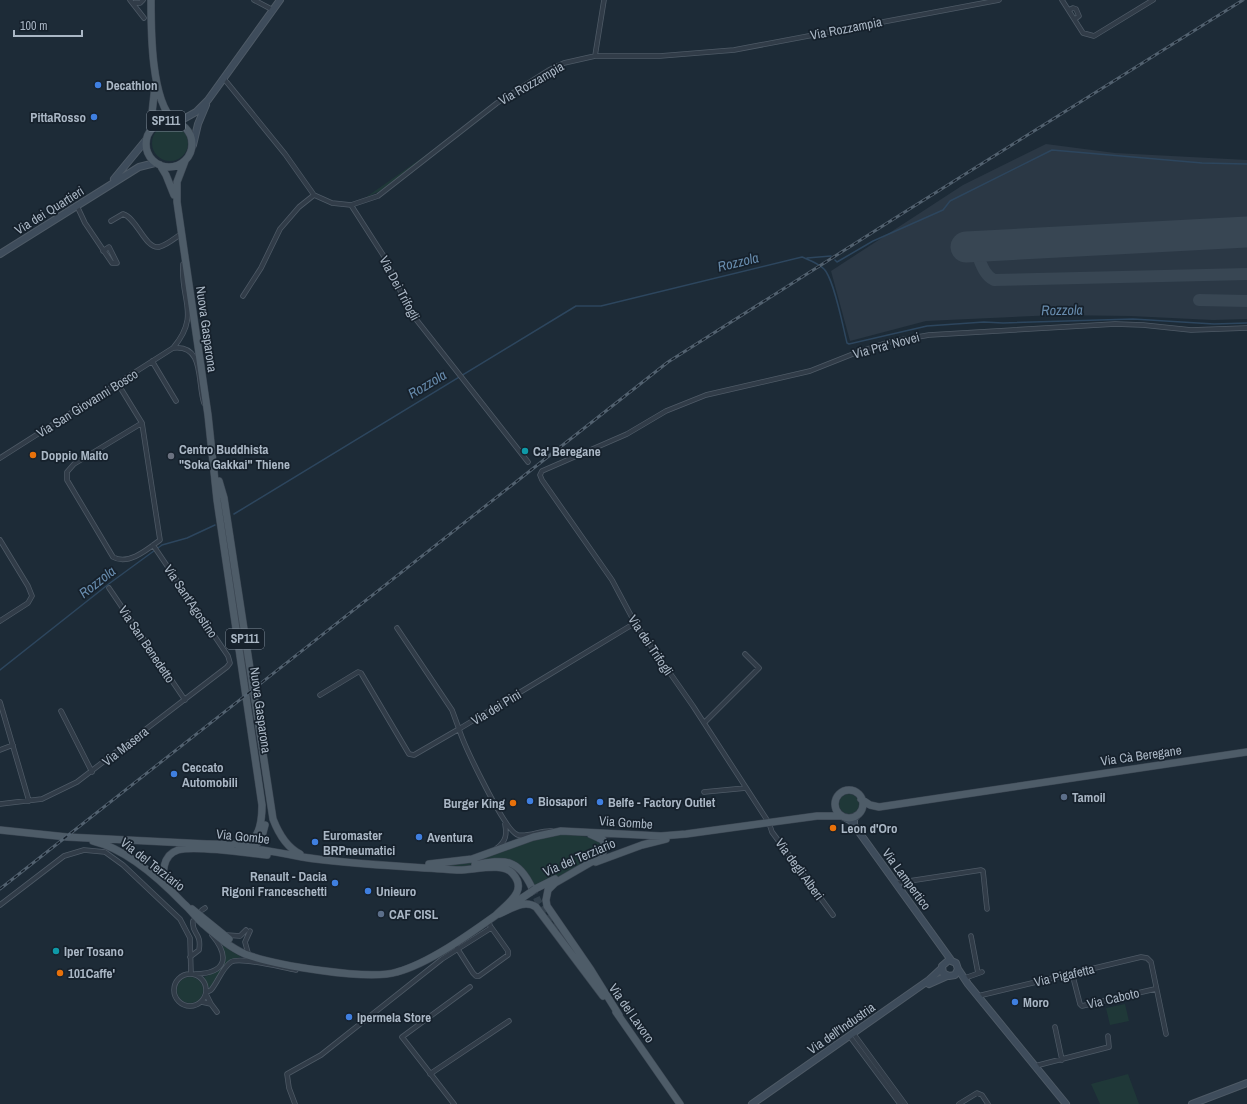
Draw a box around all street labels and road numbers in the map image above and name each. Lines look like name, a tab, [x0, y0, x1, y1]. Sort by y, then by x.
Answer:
street label: Via Rozzampia	[809, 13, 883, 44]
street label: Via Rozzampia	[496, 58, 567, 109]
road number: SP111	[147, 111, 185, 131]
street label: Via dei Quartieri	[11, 182, 87, 238]
street label: Via Dei Trifogli	[375, 253, 424, 324]
street label: Nuova Gasparona	[192, 285, 221, 373]
street label: Via Pra' Novei	[851, 328, 921, 363]
street label: Via San Giovanni Bosco	[33, 365, 141, 442]
street label: Via Sant'Agostino	[160, 561, 221, 641]
street label: Via San Benedetto	[115, 602, 179, 686]
street label: Via dei Trifogli	[624, 612, 677, 679]
road number: SP111	[226, 629, 264, 649]
street label: Nuova Gasparona	[246, 666, 275, 754]
street label: Via dei Pini	[468, 686, 524, 729]
street label: Via Masera	[99, 723, 152, 770]
street label: Via Cà Beregane	[1099, 741, 1183, 770]
street label: Via Gombe	[599, 812, 653, 833]
street label: Via Gombe	[215, 825, 271, 848]
street label: Via del Terziario	[117, 834, 188, 895]
street label: Via del Terziario	[540, 835, 618, 880]
street label: Via degli Alberi	[772, 835, 828, 903]
street label: Via Lampertico	[879, 845, 935, 914]
street label: Via Pigafetta	[1032, 960, 1096, 991]
street label: Via del Lavoro	[605, 980, 658, 1046]
street label: Via Caboto	[1085, 984, 1141, 1013]
street label: Via dell'Industria	[804, 999, 879, 1058]

